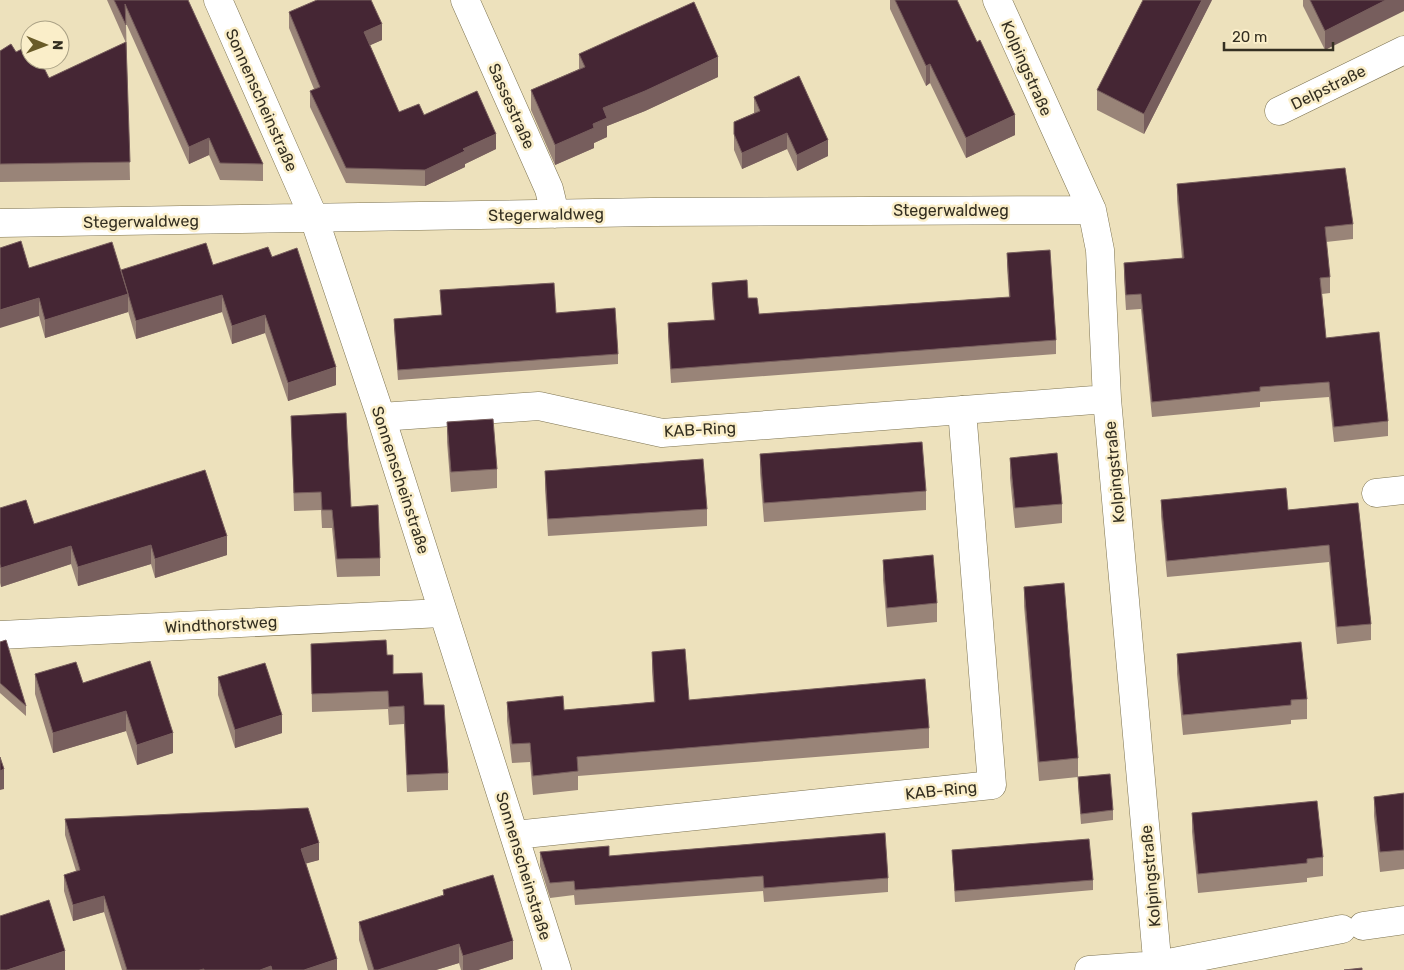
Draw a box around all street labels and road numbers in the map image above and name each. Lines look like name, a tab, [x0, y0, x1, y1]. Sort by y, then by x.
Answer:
street label: Kolpingstraße	[997, 18, 1056, 119]
street label: Sonnenscheinstraße	[222, 26, 302, 174]
street label: Sassestraße	[484, 60, 539, 152]
street label: Delpstraße	[1288, 61, 1369, 114]
street label: Stegerwaldweg	[893, 201, 1009, 220]
street label: Stegerwaldweg	[488, 204, 604, 225]
street label: Stegerwaldweg	[83, 211, 199, 232]
street label: Sonnenscheinstraße	[368, 404, 433, 556]
street label: KAB-Ring	[663, 418, 737, 441]
street label: Kolpingstraße	[1101, 420, 1128, 524]
street label: Windthorstweg	[164, 612, 278, 637]
street label: KAB-Ring	[904, 777, 978, 804]
street label: Sonnenscheinstraße	[492, 790, 555, 943]
street label: Kolpingstraße	[1137, 824, 1164, 928]

